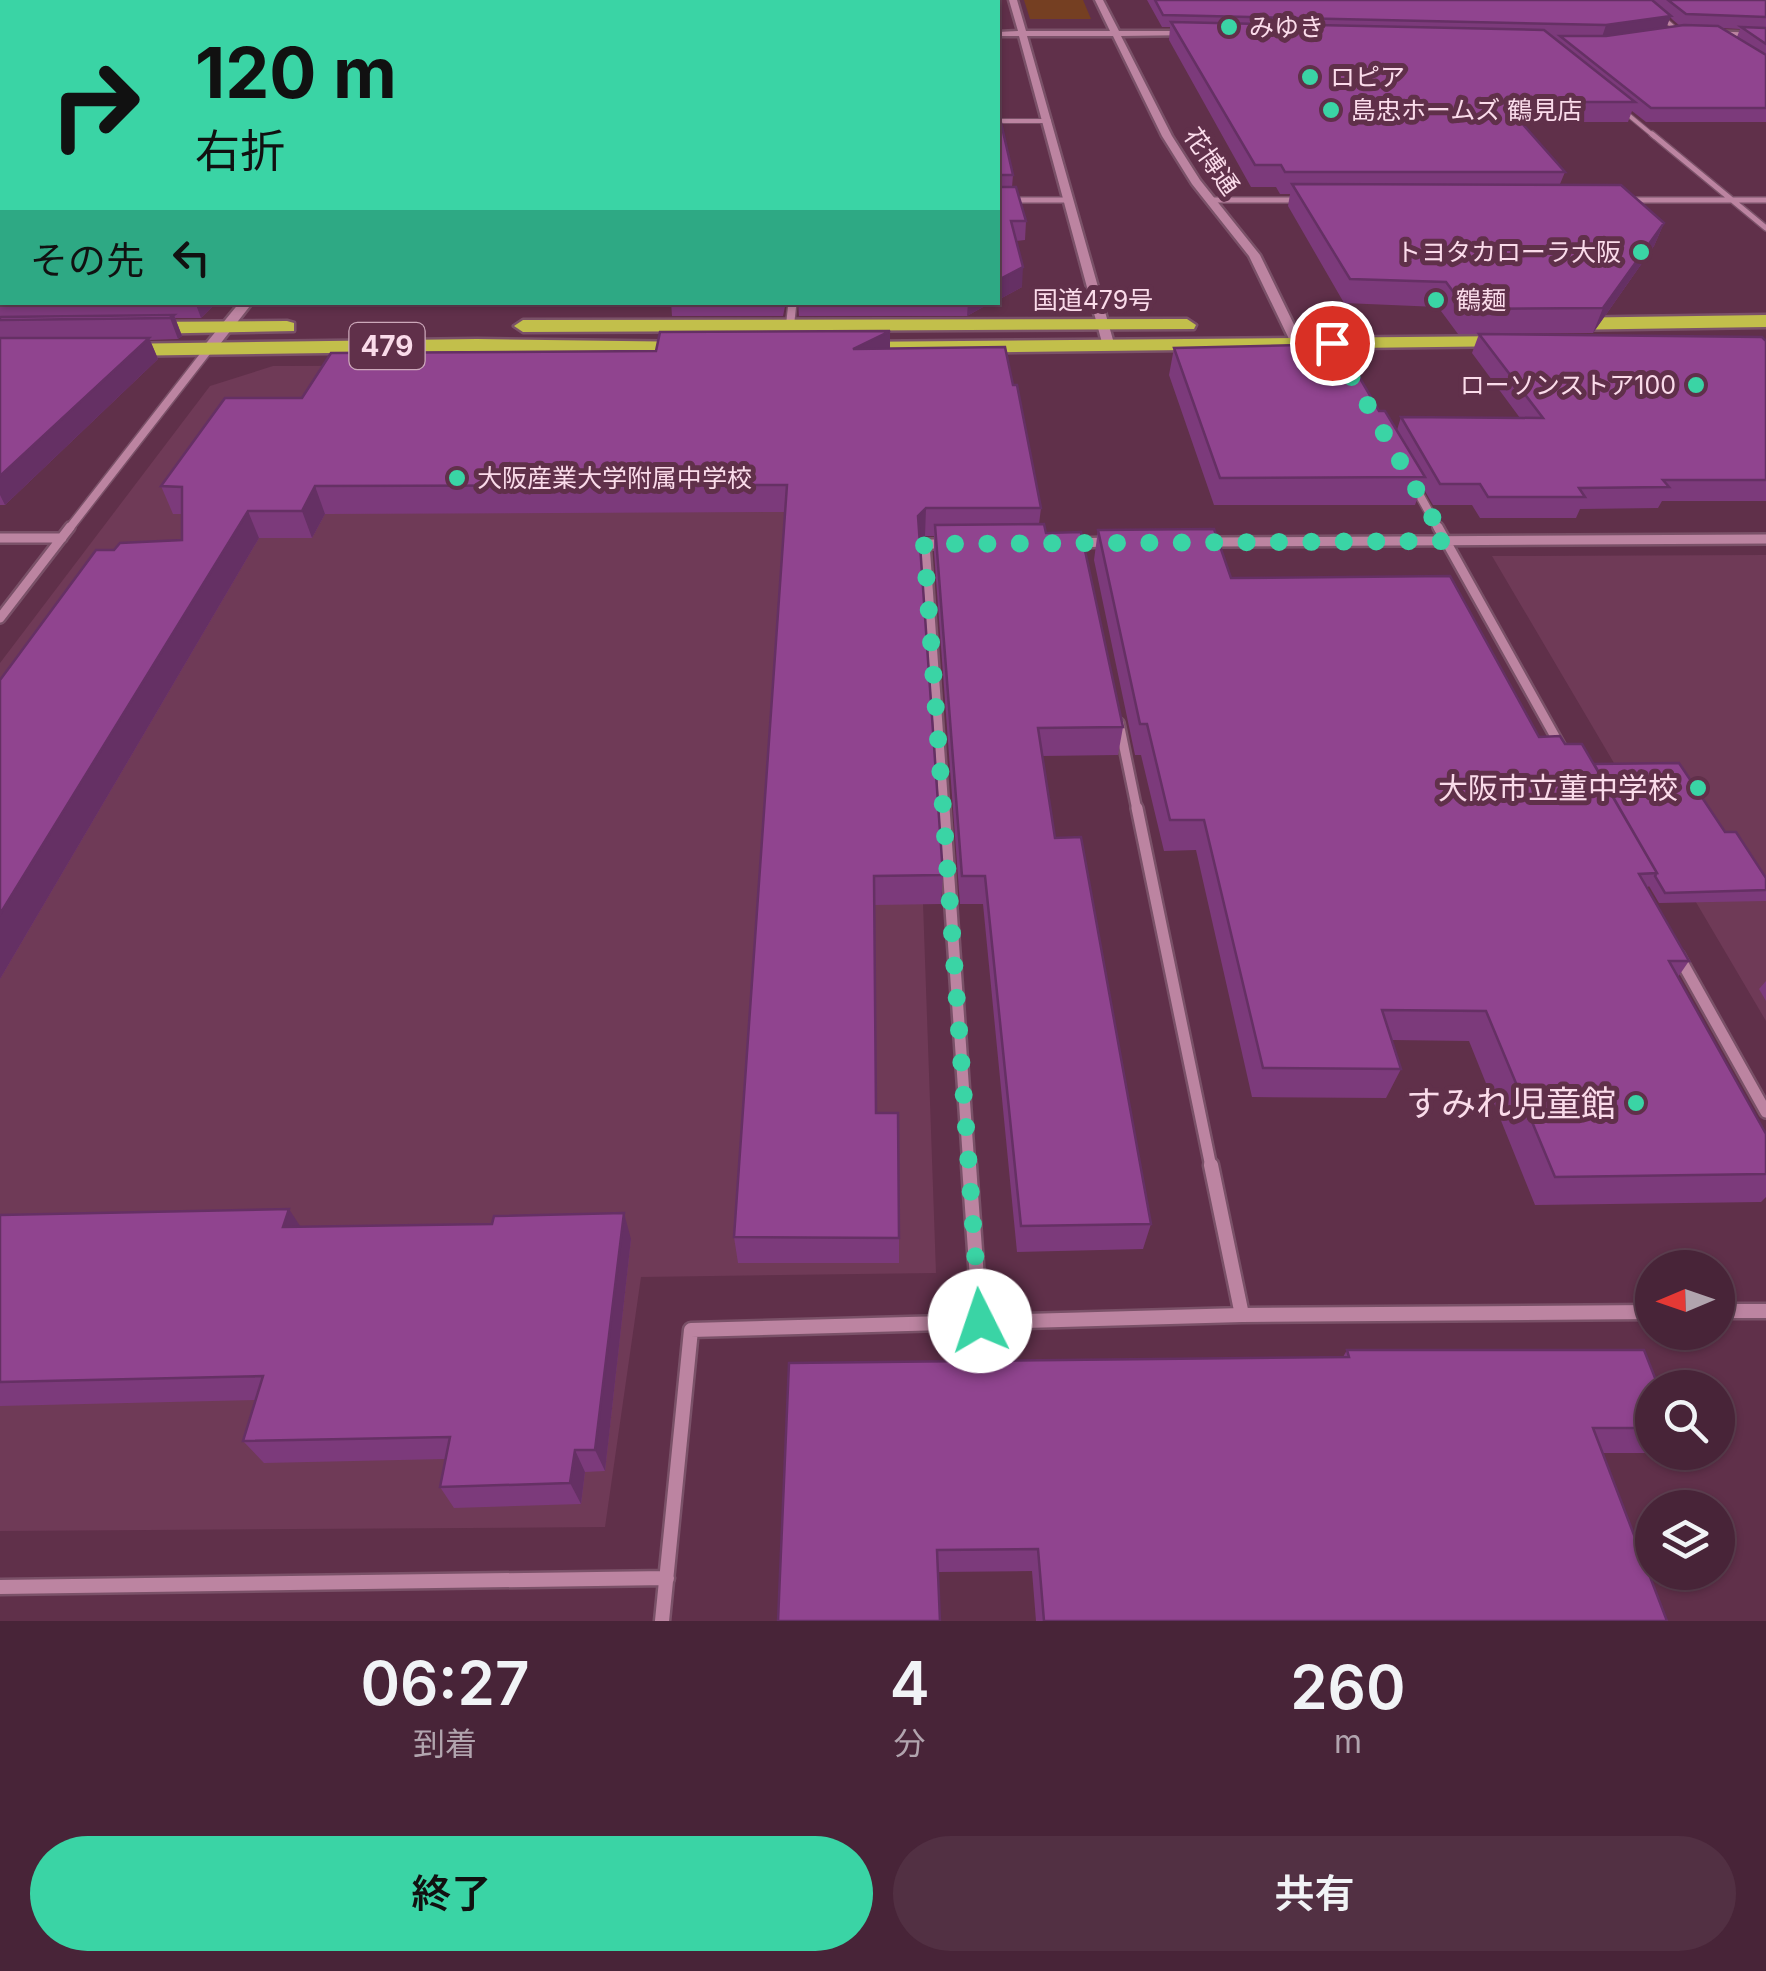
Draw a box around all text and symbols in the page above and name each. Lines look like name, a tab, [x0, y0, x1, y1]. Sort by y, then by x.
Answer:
place label: みゆき	[1249, 12, 1324, 42]
marker: みゆき	[1218, 16, 1240, 38]
text: 120 m	[195, 30, 397, 115]
icon: right	[30, 40, 160, 170]
place label: ロピア	[1330, 62, 1405, 92]
marker: ロピア	[1299, 66, 1321, 88]
place label: 島忠ホームズ 鶴見店	[1351, 95, 1582, 125]
marker: 島忠ホームズ 鶴見店	[1320, 99, 1342, 121]
street label: 花博通	[1178, 122, 1246, 200]
text: 右折	[195, 123, 285, 178]
icon: left	[164, 230, 219, 285]
text: その先	[30, 237, 144, 283]
place label: トヨタカローラ大阪	[1396, 237, 1621, 267]
marker: トヨタカローラ大阪	[1630, 241, 1652, 263]
street label: 国道479号	[1033, 285, 1153, 315]
place label: 鶴麺	[1456, 285, 1506, 315]
marker: 鶴麺	[1425, 289, 1447, 311]
pin	[1290, 301, 1375, 386]
icon: arrive	[1305, 316, 1360, 371]
road number: 479	[350, 323, 424, 369]
place label: ローソンストア100	[1460, 370, 1676, 400]
marker: ローソンストア100	[1685, 374, 1707, 396]
place label: 大阪産業大学附属中学校	[477, 463, 752, 493]
marker: 大阪産業大学附属中学校	[446, 467, 468, 489]
place label: 大阪市立菫中学校	[1438, 770, 1678, 806]
marker: 大阪市立菫中学校	[1687, 777, 1709, 799]
place label: すみれ児童館	[1406, 1082, 1616, 1124]
marker: すみれ児童館	[1625, 1092, 1647, 1114]
north arrow	[1635, 1250, 1735, 1350]
map controls	[1635, 1250, 1735, 1590]
position arrow	[928, 1269, 1032, 1373]
button: search	[1635, 1370, 1735, 1470]
button: layers	[1635, 1490, 1735, 1590]
text: 06:27	[360, 1647, 529, 1719]
text: 4	[890, 1647, 930, 1719]
text: 260	[1290, 1651, 1406, 1723]
text: m	[1334, 1722, 1362, 1761]
text: 到着	[413, 1724, 477, 1763]
text: 分	[894, 1724, 926, 1763]
button: 終了	[30, 1836, 873, 1951]
button: 共有	[893, 1836, 1736, 1951]

